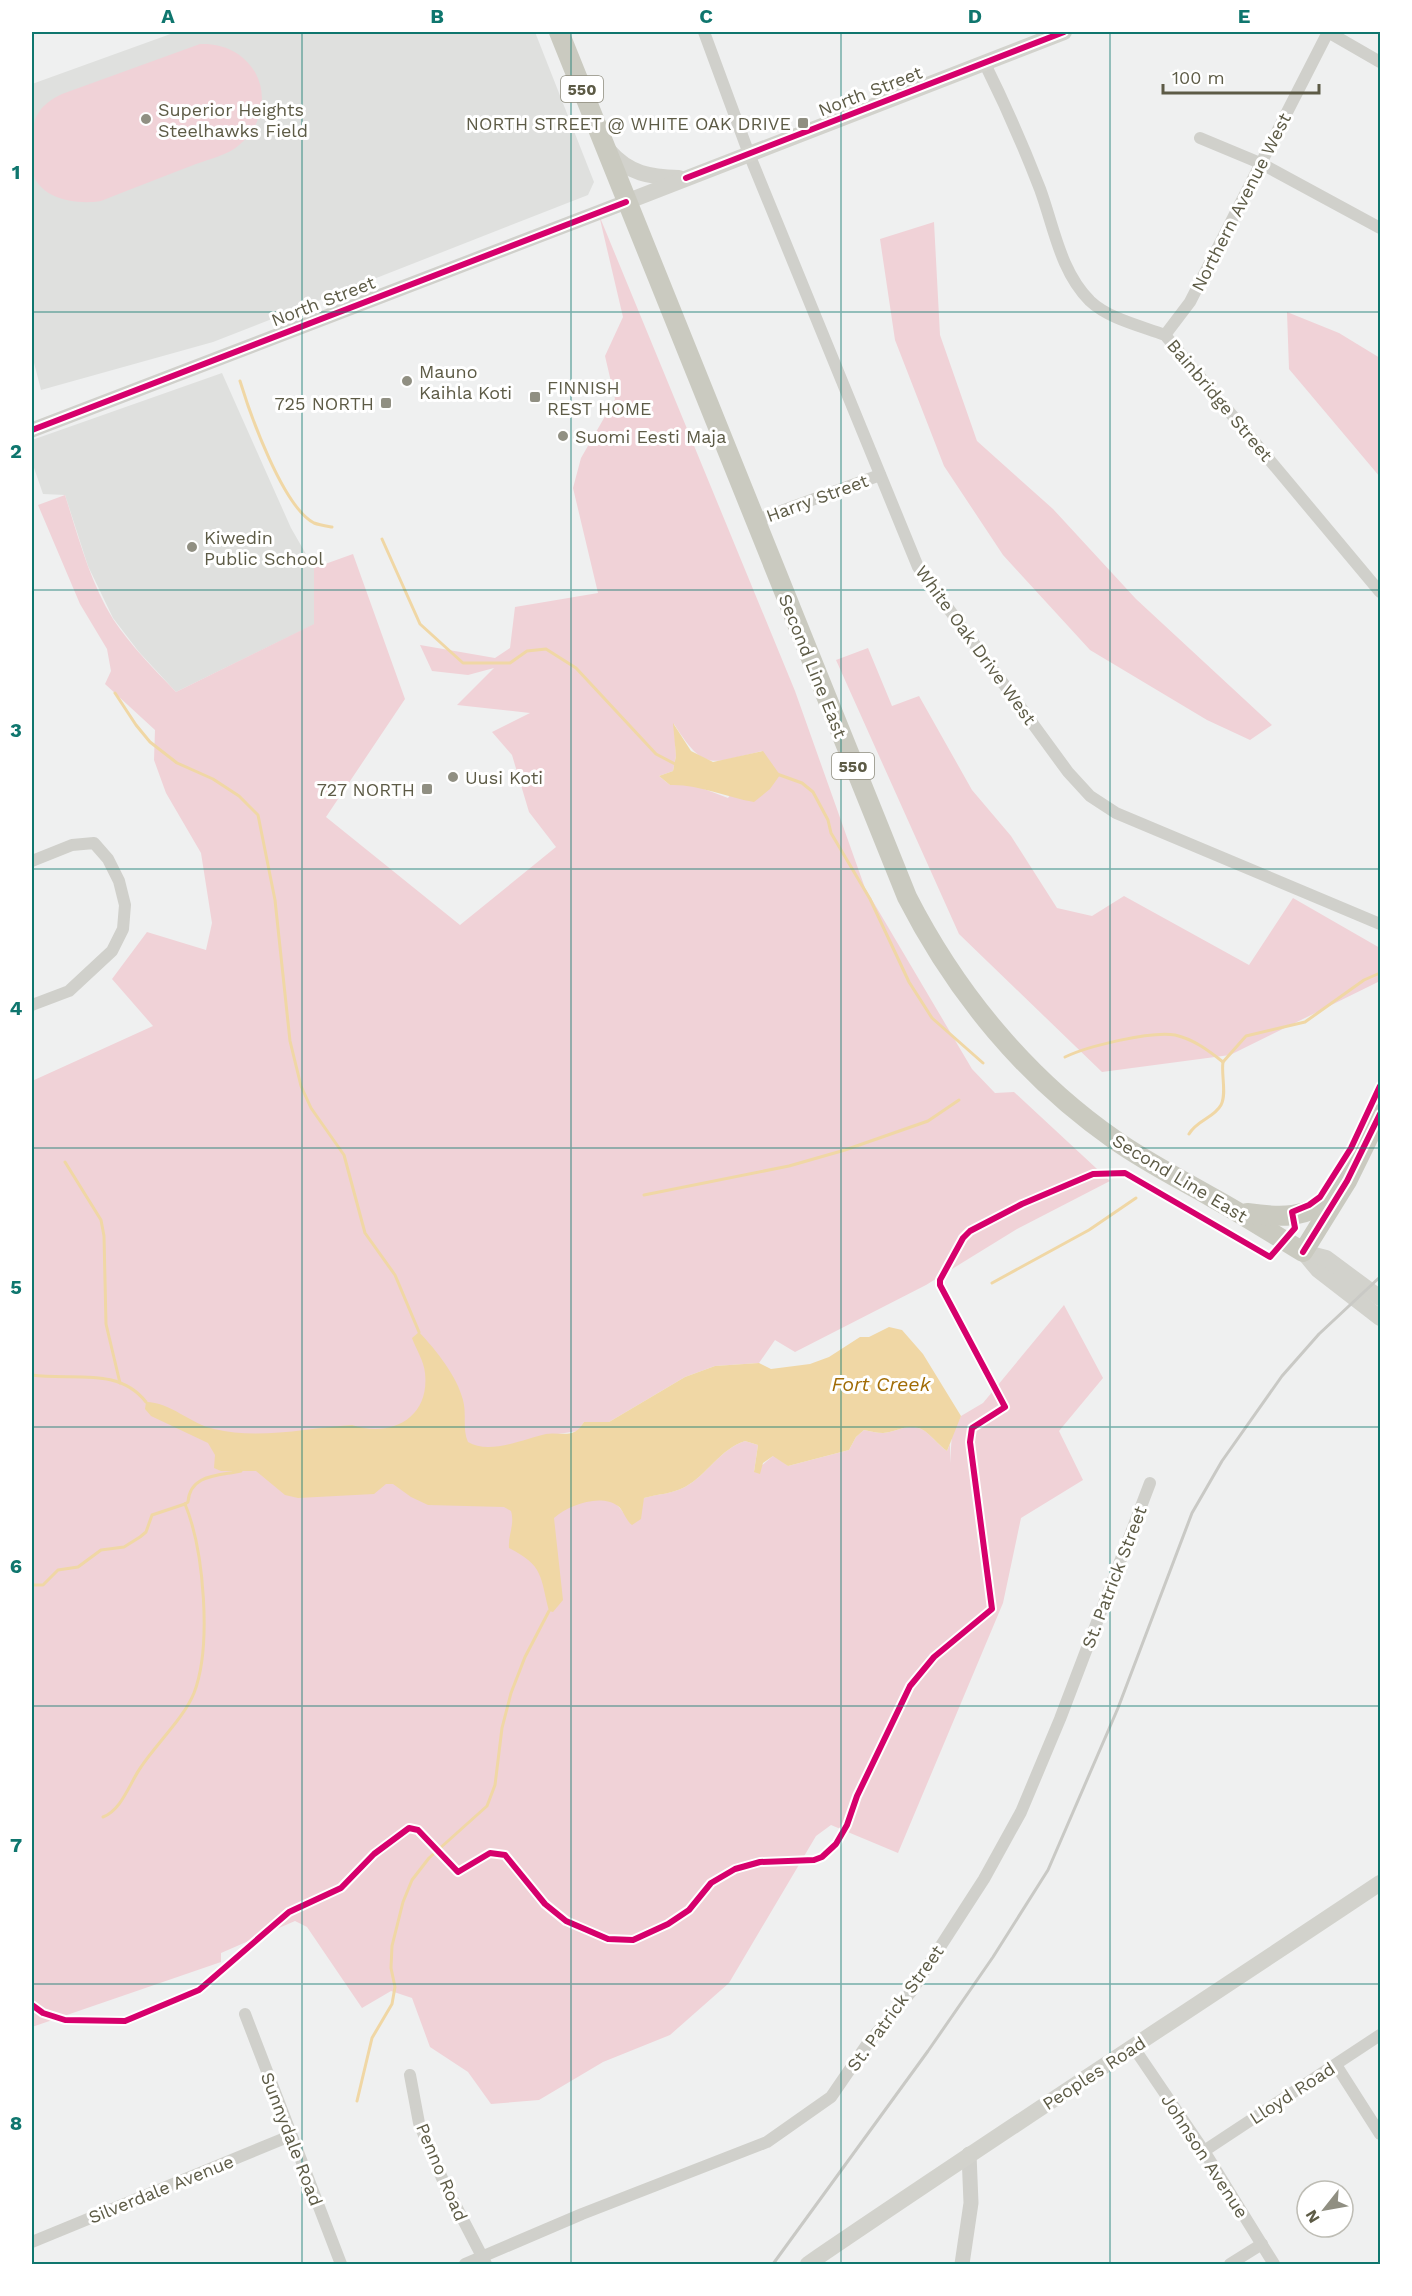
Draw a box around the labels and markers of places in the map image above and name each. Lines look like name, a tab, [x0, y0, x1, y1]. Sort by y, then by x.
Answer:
place label: Superior Heights Steelhawks Field	[158, 99, 308, 141]
marker: Superior Heights Steelhawks Field	[139, 112, 153, 126]
place label: NORTH STREET @ WHITE OAK DRIVE	[466, 113, 791, 134]
marker: NORTH STREET @ WHITE OAK DRIVE	[796, 116, 810, 130]
place label: Mauno Kaihla Koti	[419, 361, 512, 403]
marker: Mauno Kaihla Koti	[400, 374, 414, 388]
place label: FINNISH REST HOME	[547, 377, 652, 419]
marker: FINNISH REST HOME	[528, 390, 542, 404]
place label: 725 NORTH	[274, 393, 374, 414]
marker: 725 NORTH	[379, 396, 393, 410]
place label: Suomi Eesti Maja	[575, 426, 726, 447]
marker: Suomi Eesti Maja	[556, 429, 570, 443]
place label: Kiwedin Public School	[204, 527, 324, 569]
marker: Kiwedin Public School	[185, 540, 199, 554]
place label: Uusi Koti	[465, 767, 543, 788]
marker: Uusi Koti	[446, 770, 460, 784]
place label: 727 NORTH	[317, 779, 415, 800]
marker: 727 NORTH	[420, 782, 434, 796]

